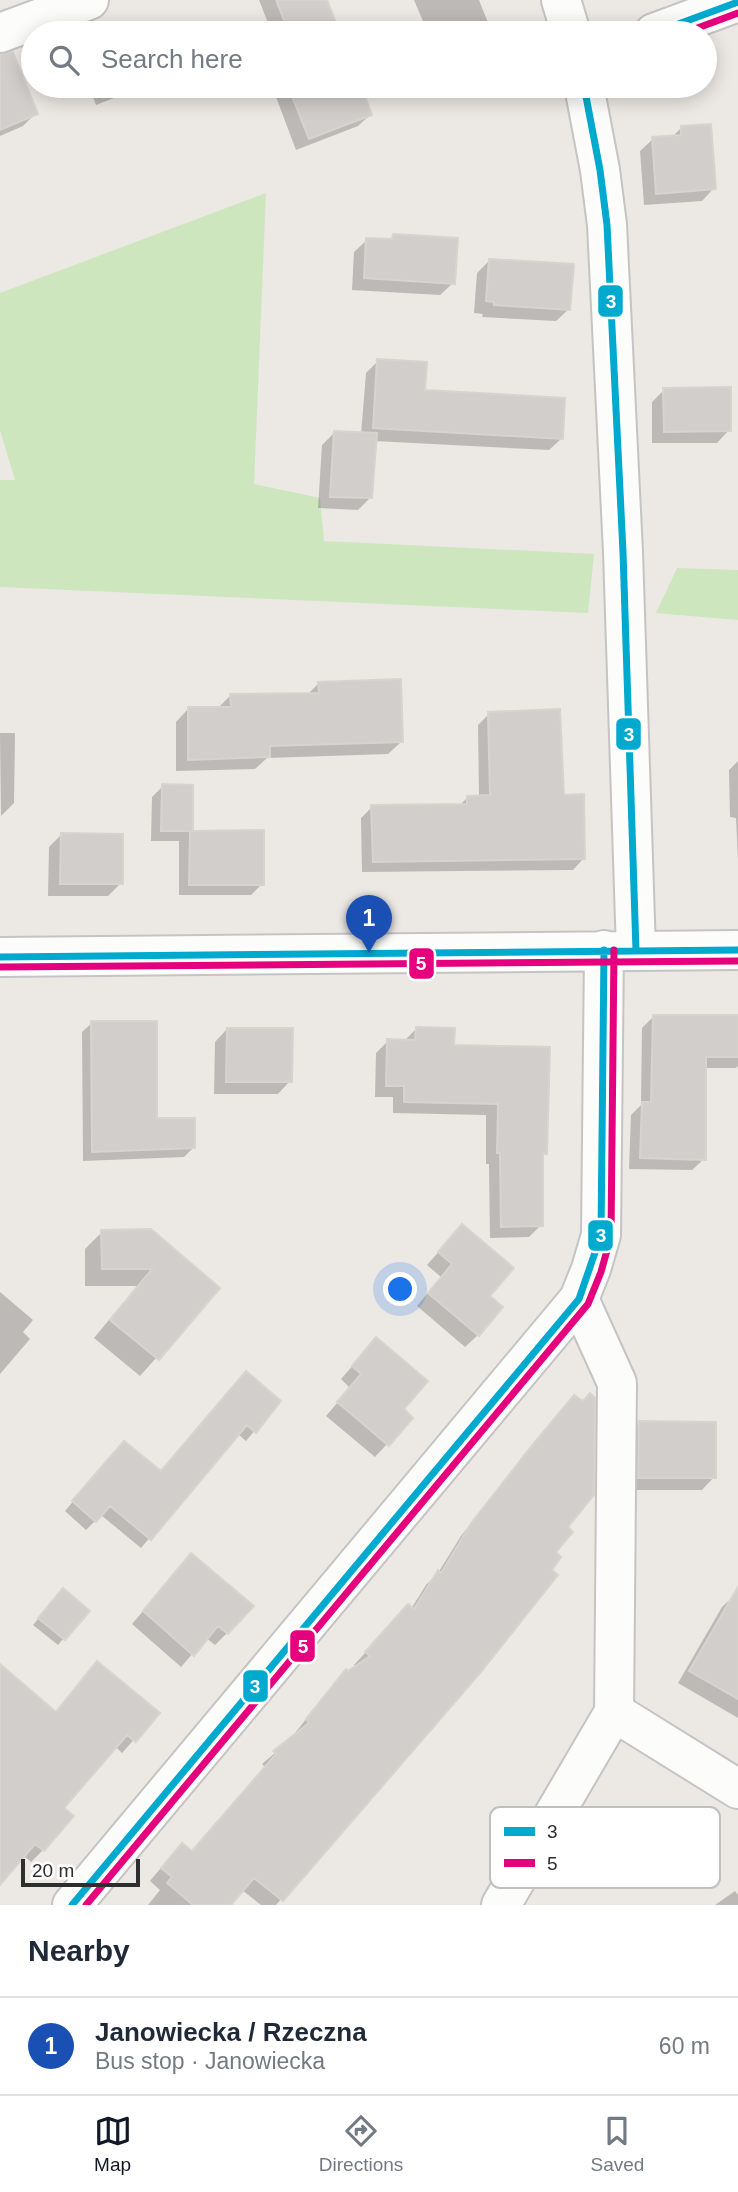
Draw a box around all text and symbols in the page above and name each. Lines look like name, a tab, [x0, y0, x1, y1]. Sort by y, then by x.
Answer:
search box	[21, 21, 717, 98]
icon: search	[45, 41, 83, 79]
text: Search here	[101, 44, 243, 74]
line badge: 3	[597, 284, 624, 318]
text: 3	[606, 291, 616, 312]
line badge: 3	[615, 717, 642, 751]
text: 3	[624, 724, 634, 745]
pin: 1	[346, 895, 392, 953]
line badge: 5	[408, 947, 435, 980]
text: 5	[416, 953, 427, 974]
line badge: 3	[587, 1219, 614, 1252]
text: 3	[596, 1225, 606, 1246]
your location	[383, 1272, 417, 1306]
line badge: 5	[289, 1629, 316, 1663]
text: 5	[298, 1636, 309, 1657]
line badge: 3	[242, 1669, 269, 1703]
text: 3	[250, 1676, 260, 1697]
legend	[490, 1807, 720, 1888]
text: 3	[547, 1821, 558, 1842]
text: 5	[547, 1853, 558, 1874]
scale bar	[21, 1856, 140, 1888]
text: 20 m	[32, 1860, 74, 1881]
text: Nearby	[28, 1934, 130, 1967]
text: Janowiecka / Rzeczna	[95, 2017, 367, 2047]
text: 1	[45, 2033, 57, 2059]
text: 60 m	[659, 2033, 710, 2059]
text: Bus stop · Janowiecka	[95, 2048, 325, 2074]
tab: Map	[94, 2112, 132, 2176]
tab: Directions	[319, 2112, 403, 2176]
tab: Saved	[590, 2112, 644, 2176]

